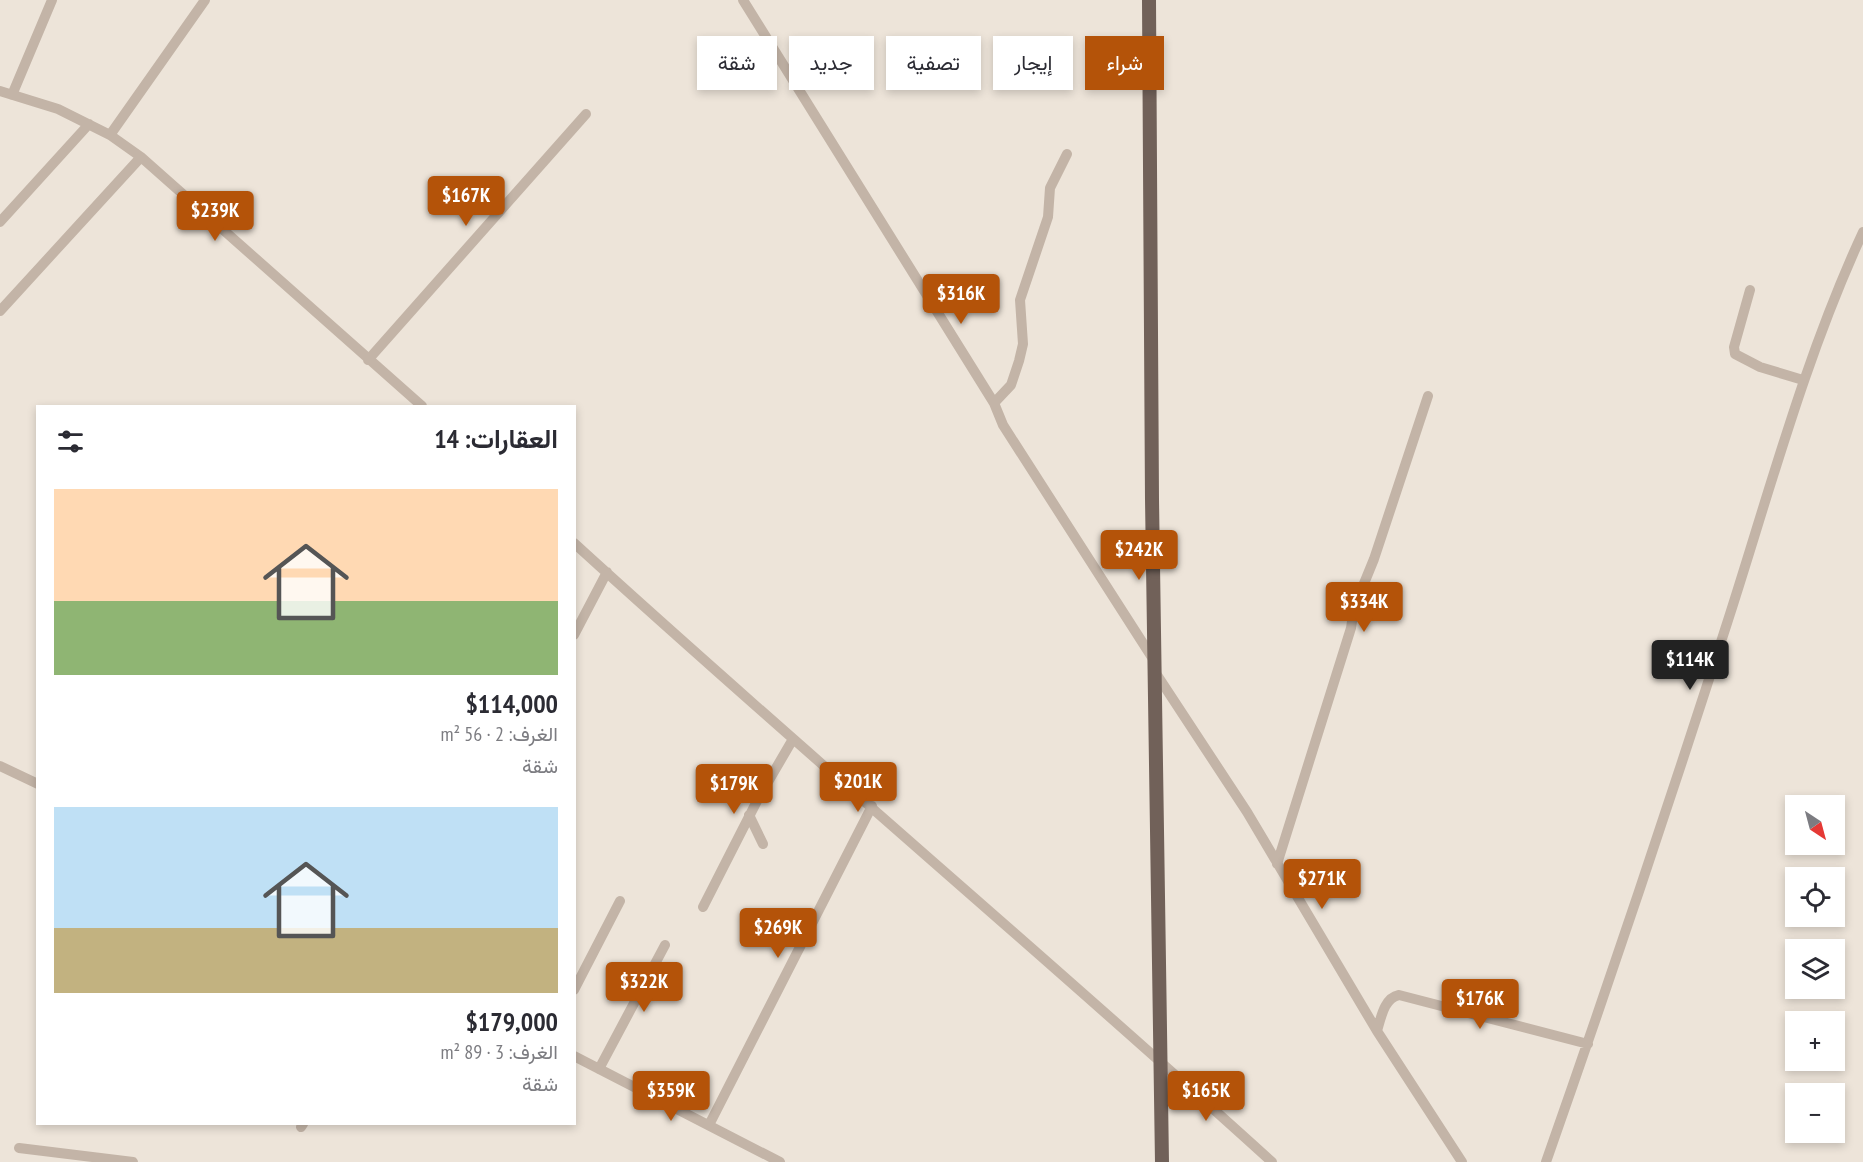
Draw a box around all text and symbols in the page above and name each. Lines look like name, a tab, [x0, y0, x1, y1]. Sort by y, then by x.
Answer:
chip: شقة	[697, 36, 777, 90]
chip: جديد	[789, 36, 874, 90]
chip: تصفية	[886, 36, 981, 90]
chip: إيجار	[993, 36, 1073, 90]
chip: شراء	[1085, 36, 1164, 90]
pin: $167K	[424, 176, 508, 227]
text: $167K	[442, 182, 490, 208]
pin: $239K	[173, 191, 257, 242]
text: $239K	[191, 197, 239, 223]
pin: $316K	[919, 274, 1003, 325]
text: $316K	[937, 280, 985, 306]
text: العقارات: 14	[434, 422, 558, 455]
icon: filters	[54, 425, 87, 458]
icon: home	[252, 528, 360, 636]
pin: $242K	[1097, 530, 1181, 581]
text: $242K	[1115, 536, 1163, 562]
pin: $334K	[1322, 582, 1406, 633]
text: $334K	[1340, 588, 1388, 614]
pin: $114K	[1648, 640, 1732, 691]
text: $114K	[1666, 646, 1714, 672]
text: $114,000	[465, 687, 558, 720]
text: الغرف: 2 · 56 m²	[440, 721, 558, 747]
text: شقة	[522, 753, 558, 779]
pin: $201K	[816, 762, 900, 813]
pin: $179K	[692, 764, 776, 815]
text: $201K	[834, 768, 882, 794]
text: $179K	[710, 770, 758, 796]
north arrow	[1785, 795, 1845, 855]
map controls	[1785, 795, 1845, 1143]
icon: home	[252, 846, 360, 954]
pin: $271K	[1280, 859, 1364, 910]
text: $271K	[1298, 865, 1346, 891]
button: locate	[1785, 867, 1845, 927]
pin: $269K	[736, 908, 820, 959]
text: $269K	[754, 914, 802, 940]
button: layers	[1785, 939, 1845, 999]
pin: $322K	[602, 962, 686, 1013]
text: $322K	[620, 968, 668, 994]
pin: $176K	[1438, 979, 1522, 1030]
text: $176K	[1456, 985, 1504, 1011]
text: $179,000	[465, 1005, 558, 1038]
button: +	[1785, 1011, 1845, 1071]
text: الغرف: 3 · 89 m²	[440, 1039, 558, 1065]
text: شقة	[522, 1071, 558, 1097]
pin: $359K	[629, 1071, 713, 1122]
pin: $165K	[1164, 1071, 1248, 1122]
text: $359K	[647, 1077, 695, 1103]
text: $165K	[1182, 1077, 1230, 1103]
button: −	[1785, 1083, 1845, 1143]

